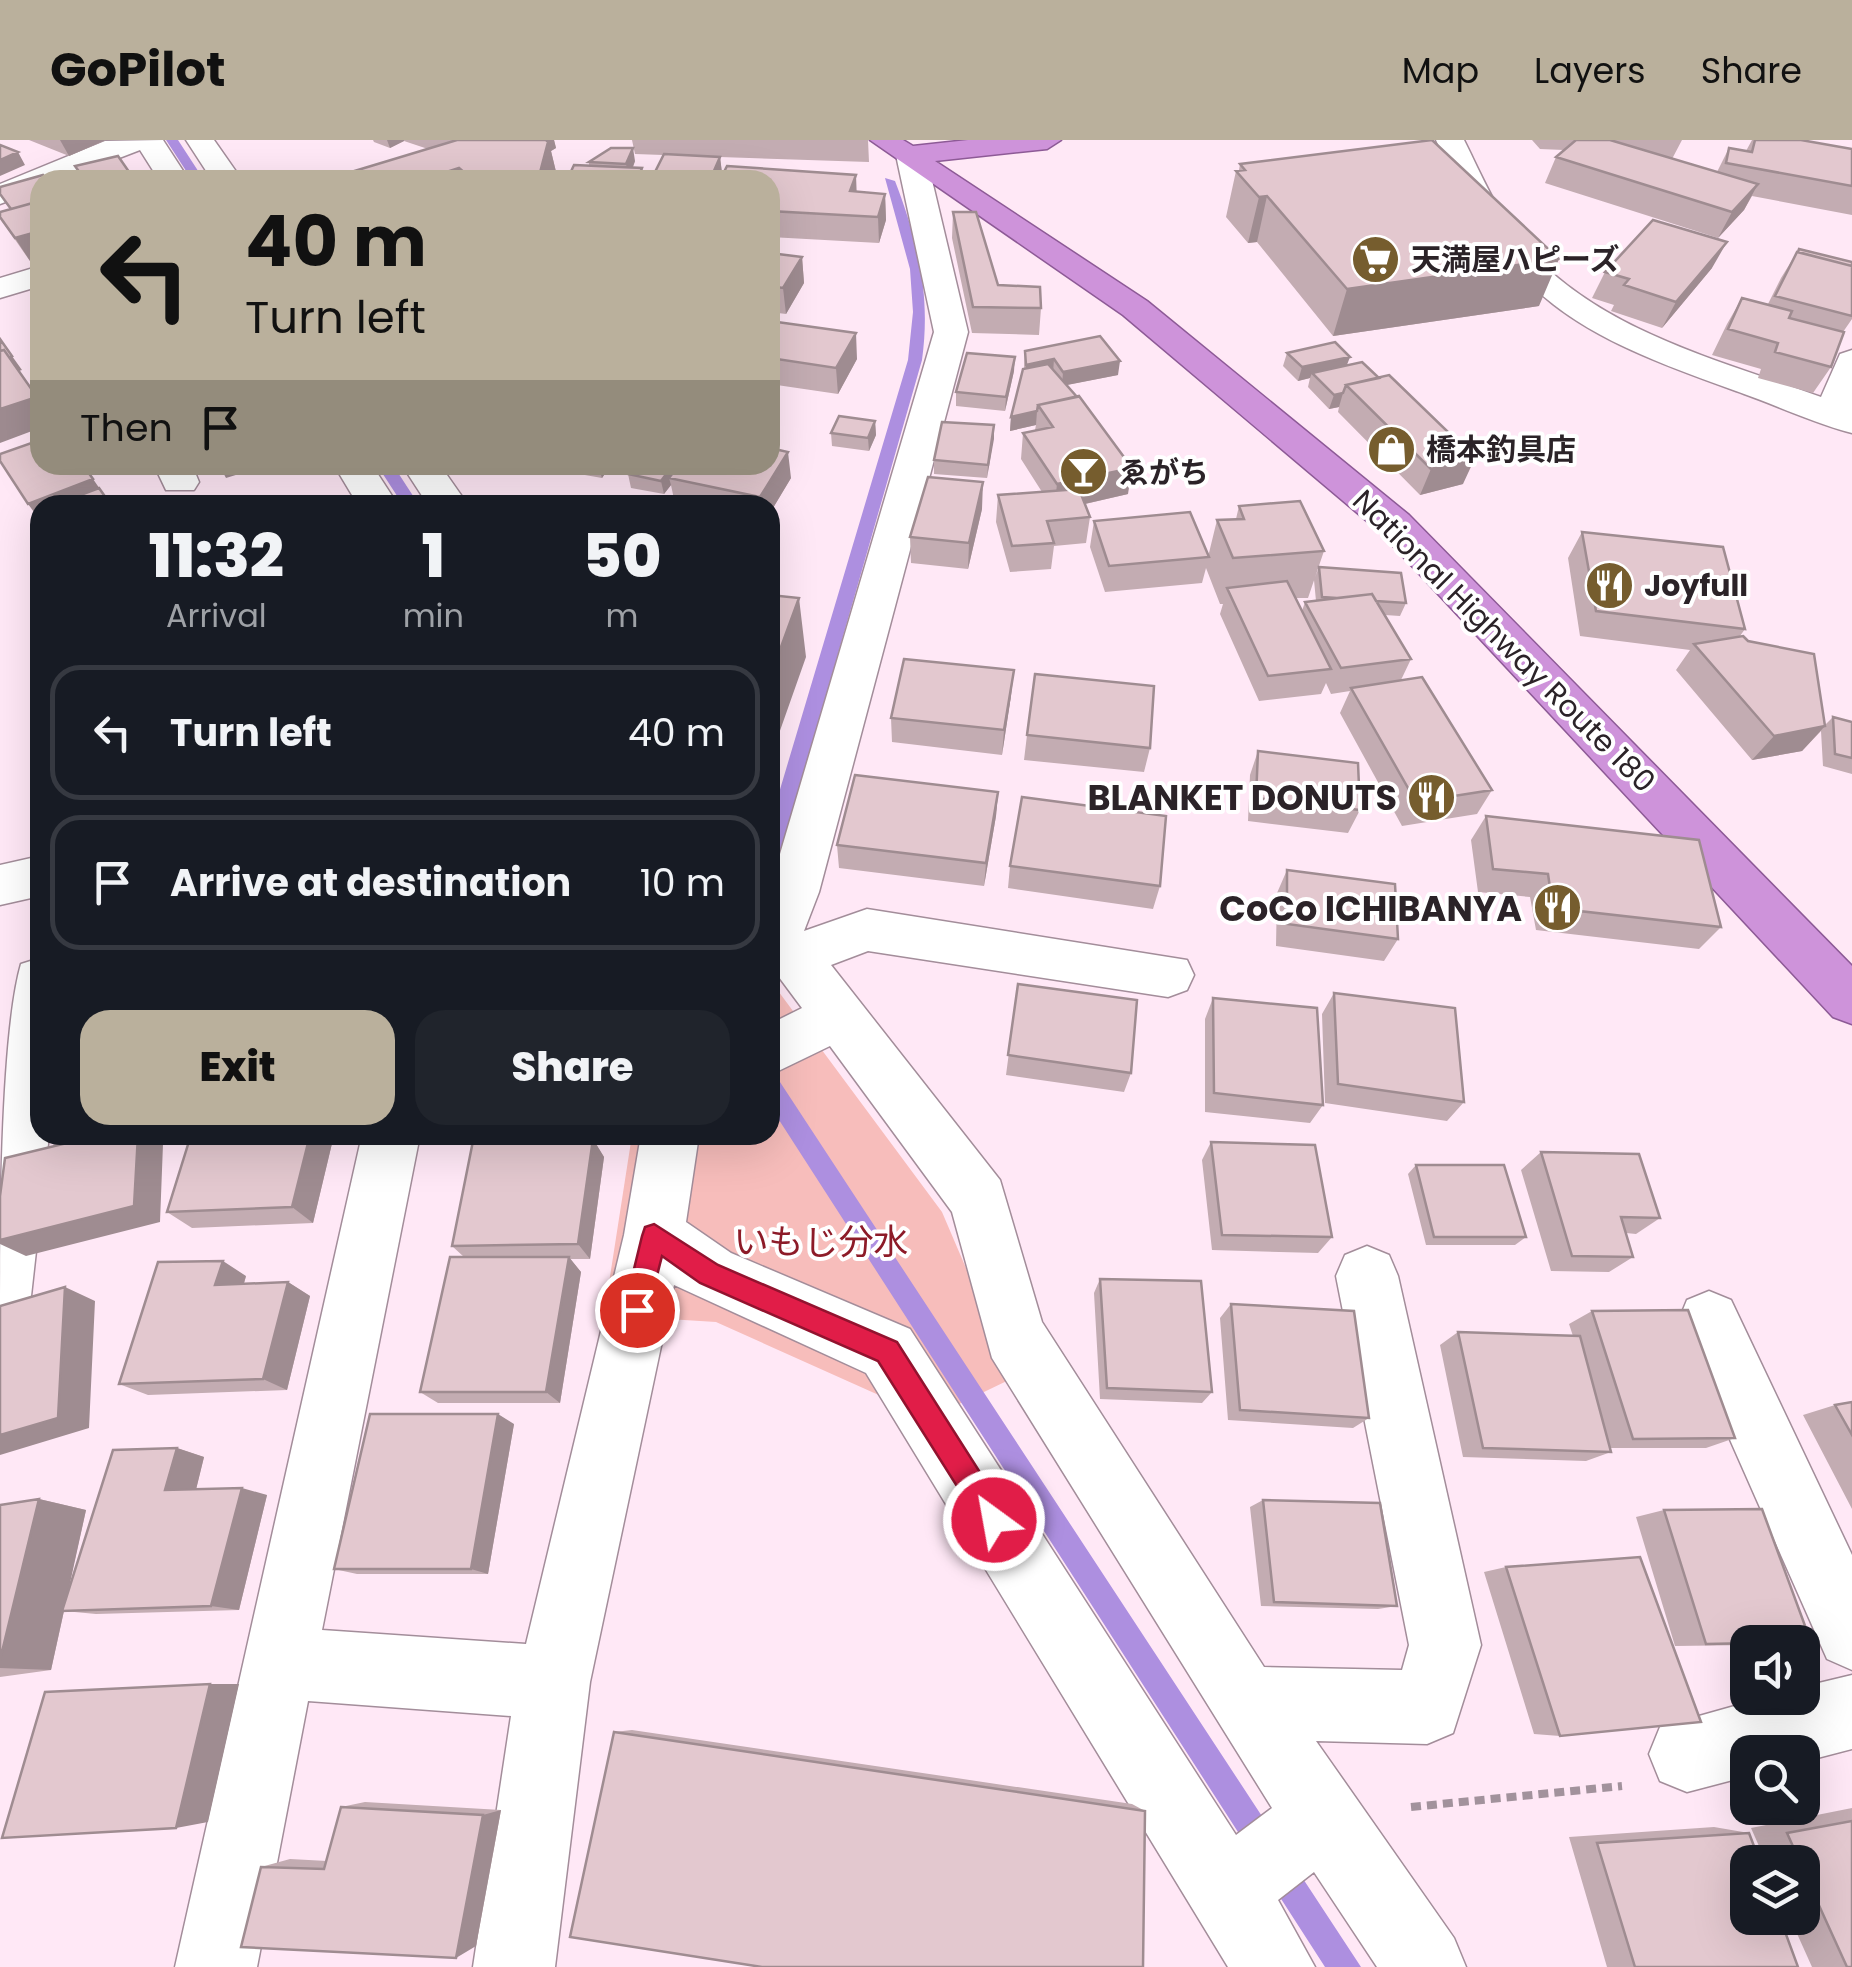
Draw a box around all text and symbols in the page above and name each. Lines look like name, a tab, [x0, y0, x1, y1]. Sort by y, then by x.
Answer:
text: GoPilot	[50, 36, 226, 103]
text: Map	[1402, 46, 1479, 95]
text: Layers	[1534, 46, 1646, 95]
text: Share	[1701, 46, 1802, 95]
text: 40 m	[245, 192, 427, 291]
icon: left	[80, 210, 210, 340]
supermarket icon: 天満屋ハピーズ	[1350, 233, 1402, 285]
place label: 天満屋ハピーズ	[1411, 238, 1620, 281]
text: Turn left	[245, 286, 426, 349]
icon: arrive	[193, 400, 248, 455]
text: Then	[80, 401, 173, 454]
shop icon: 橋本釣具店	[1365, 423, 1417, 475]
place label: 橋本釣具店	[1426, 428, 1576, 471]
bar icon: ゑがち	[1058, 446, 1110, 498]
place label: ゑがち	[1119, 451, 1209, 494]
street label: National Highway Route 180	[1343, 480, 1665, 802]
text: 11:32	[149, 514, 284, 598]
text: 1	[422, 514, 445, 598]
text: 50	[583, 514, 661, 598]
restaurant icon: Joyfull	[1583, 559, 1635, 611]
place label: Joyfull	[1644, 564, 1748, 607]
text: Arrival	[166, 593, 267, 638]
text: min	[403, 593, 464, 638]
text: m	[605, 593, 638, 638]
icon: left	[85, 705, 140, 760]
text: Turn left	[170, 706, 332, 759]
text: 40 m	[628, 706, 725, 759]
restaurant icon: BLANKET DONUTS	[1406, 771, 1458, 823]
place label: BLANKET DONUTS	[1088, 773, 1397, 822]
icon: arrive	[85, 855, 140, 910]
text: Arrive at destination	[170, 856, 571, 909]
text: 10 m	[640, 856, 725, 909]
restaurant icon: CoCo ICHIBANYA	[1531, 882, 1583, 934]
place label: CoCo ICHIBANYA	[1219, 884, 1522, 933]
button: Exit	[80, 1010, 395, 1125]
button: Share	[415, 1010, 730, 1125]
park label: いもじ分水	[733, 1217, 909, 1266]
pin	[595, 1268, 680, 1353]
icon: arrive	[610, 1283, 665, 1338]
position arrow	[942, 1468, 1046, 1572]
map controls	[1730, 1625, 1820, 1935]
button: sound	[1730, 1625, 1820, 1715]
button: search	[1730, 1735, 1820, 1825]
button: layers	[1730, 1845, 1820, 1935]

